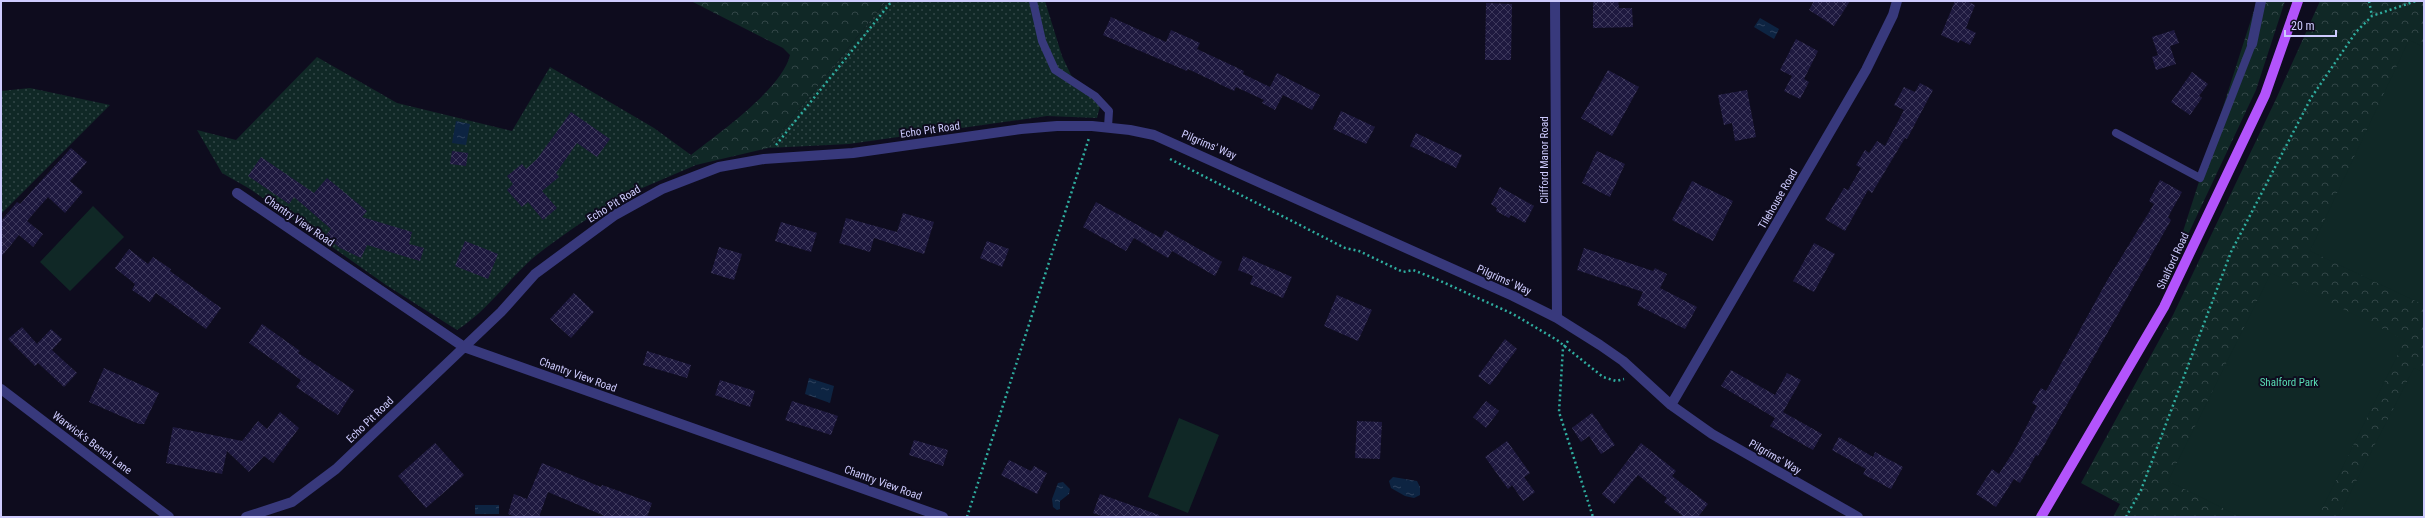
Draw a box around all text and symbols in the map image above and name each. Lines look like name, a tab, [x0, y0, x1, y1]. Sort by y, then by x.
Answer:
scale bar	[2285, 12, 2336, 38]
text: 20 m	[2291, 19, 2315, 33]
street label: Clifford Manor Road	[1538, 116, 1551, 204]
street label: Echo Pit Road	[899, 119, 961, 141]
street label: Pilgrims' Way	[1180, 128, 1239, 163]
street label: Tilehouse Road	[1756, 167, 1800, 231]
street label: Echo Pit Road	[585, 183, 643, 225]
street label: Chantry View Road	[262, 193, 336, 249]
street label: Shalford Road	[2154, 231, 2192, 291]
street label: Pilgrims' Way	[1475, 262, 1534, 298]
street label: Chantry View Road	[537, 355, 619, 395]
park label: Shalford Park	[2260, 376, 2318, 389]
street label: Echo Pit Road	[344, 394, 396, 446]
street label: Warwick's Bench Lane	[50, 409, 134, 477]
street label: Pilgrims' Way	[1747, 437, 1804, 477]
street label: Chantry View Road	[842, 463, 924, 503]

